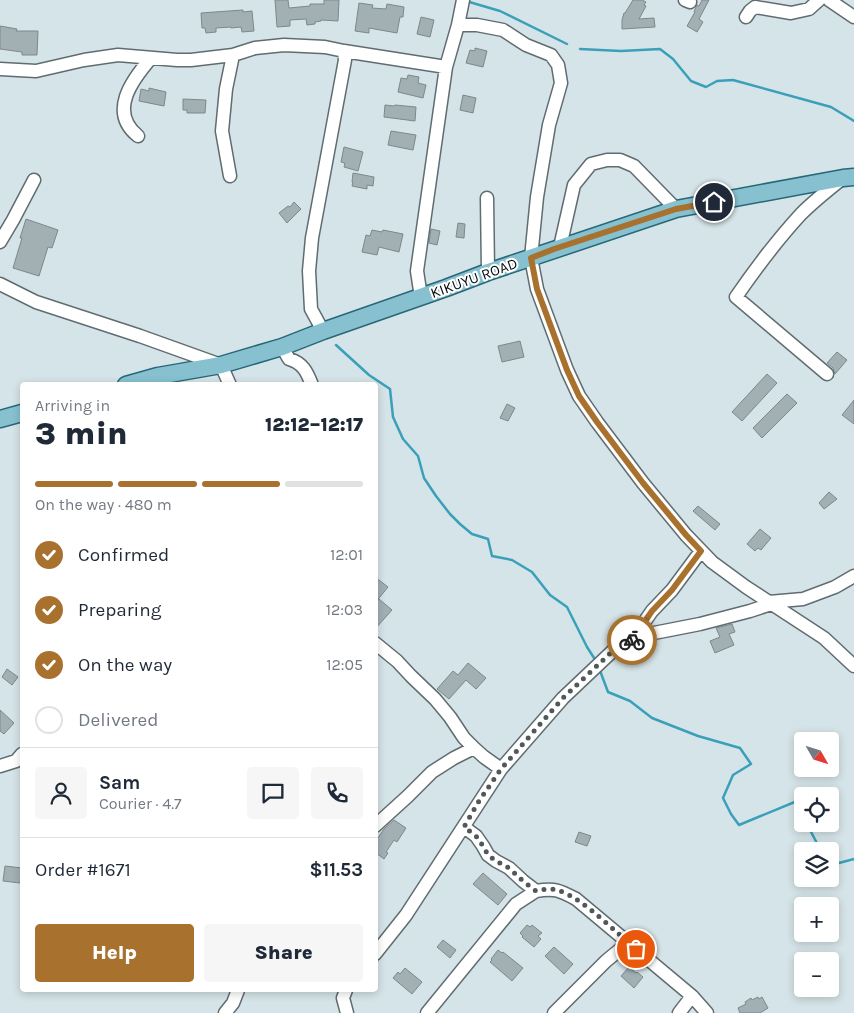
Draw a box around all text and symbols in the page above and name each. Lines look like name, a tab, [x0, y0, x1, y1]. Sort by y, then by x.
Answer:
pin	[693, 181, 735, 223]
icon: home	[700, 188, 728, 216]
street label: KIKUYU ROAD	[428, 254, 520, 302]
text: Arriving in	[35, 396, 110, 415]
text: 12:12–12:17	[265, 414, 363, 436]
text: 3 min	[35, 415, 128, 452]
text: On the way · 480 m	[35, 495, 172, 514]
icon: check	[35, 541, 63, 569]
text: Confirmed	[78, 544, 169, 566]
text: 12:01	[330, 545, 363, 564]
icon: check	[35, 596, 63, 624]
text: Preparing	[78, 599, 161, 621]
text: 12:03	[326, 600, 363, 619]
courier	[607, 615, 657, 665]
icon: bike	[618, 626, 646, 654]
icon: check	[35, 651, 63, 679]
text: On the way	[78, 654, 172, 676]
text: 12:05	[326, 655, 363, 674]
text: Delivered	[78, 709, 158, 731]
north arrow	[794, 732, 839, 778]
map controls	[794, 732, 839, 997]
button: person	[35, 767, 87, 819]
button: chat	[247, 767, 299, 819]
button: phone	[311, 767, 363, 819]
text: Sam	[99, 772, 140, 794]
button: locate	[794, 787, 839, 832]
text: Courier · 4.7	[99, 794, 182, 813]
button: layers	[794, 842, 839, 887]
text: Order #1671	[35, 859, 131, 881]
text: $11.53	[309, 859, 363, 881]
button: +	[794, 897, 839, 942]
button: Help	[35, 924, 194, 982]
button: Share	[204, 924, 363, 982]
pin	[615, 928, 657, 970]
icon: bag	[622, 935, 650, 963]
button: −	[794, 952, 839, 997]

